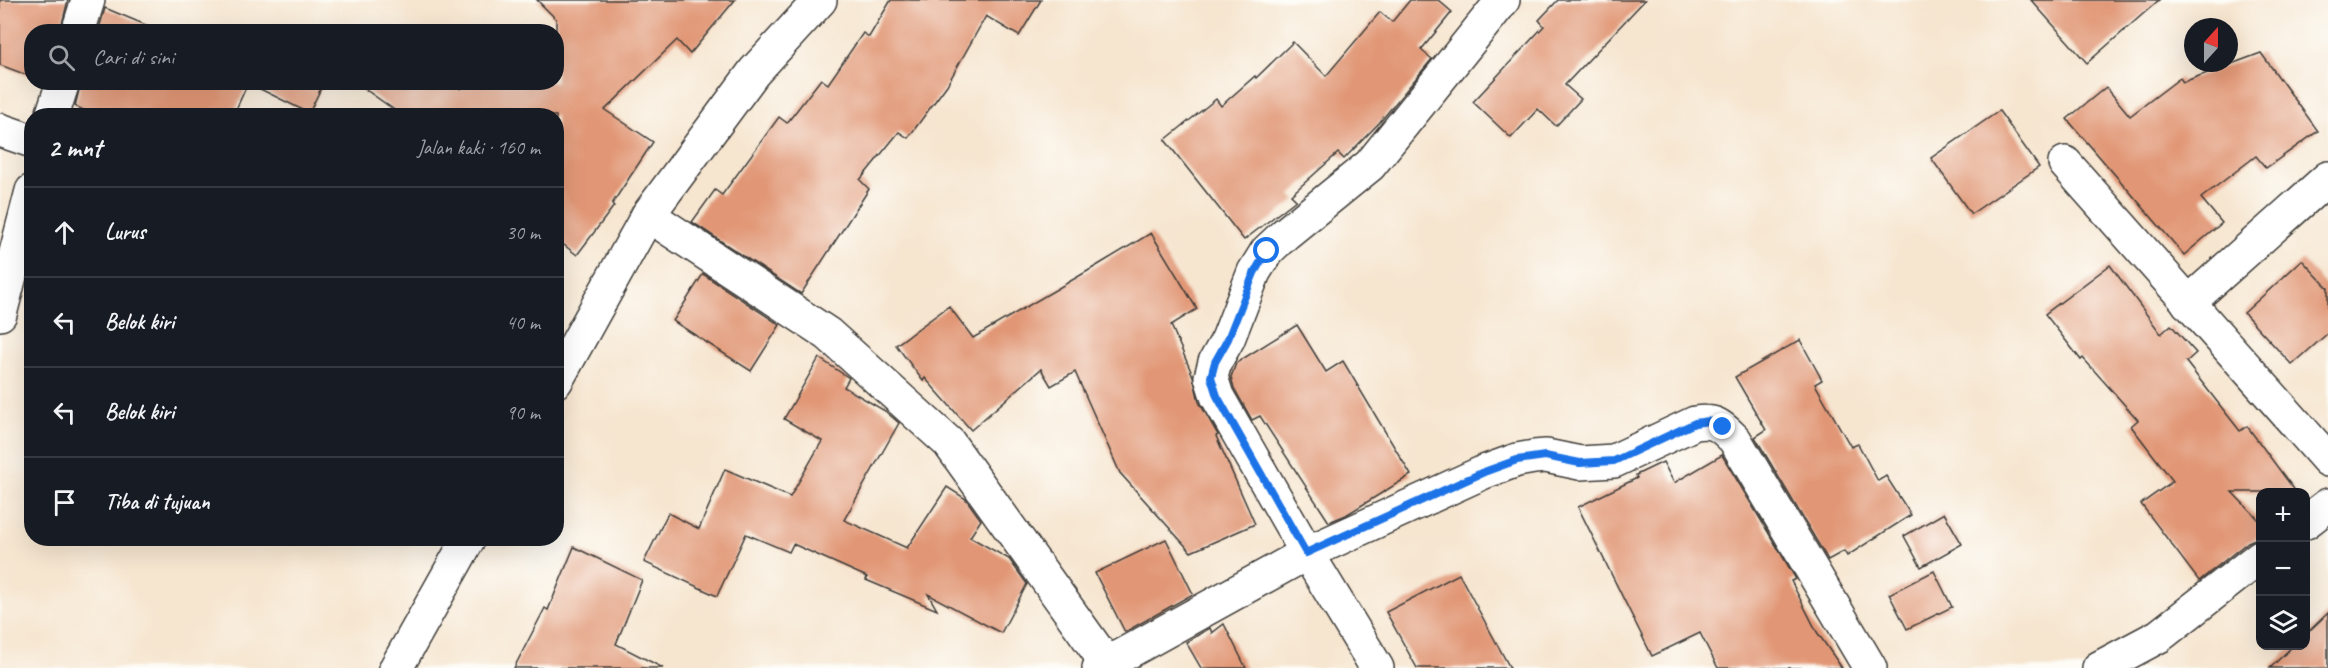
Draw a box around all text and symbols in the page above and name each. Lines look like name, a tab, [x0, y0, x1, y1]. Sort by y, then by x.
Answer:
north arrow	[2184, 18, 2238, 72]
search box	[24, 24, 564, 90]
icon: search	[45, 41, 78, 74]
text: Cari di sini	[93, 43, 174, 71]
text: 2 mnt	[48, 131, 101, 164]
text: Jalan kaki · 160 m	[417, 135, 540, 160]
icon: ahead	[48, 216, 81, 249]
text: Lurus	[105, 218, 145, 246]
text: 30 m	[506, 220, 540, 245]
route start	[1253, 237, 1279, 263]
icon: left	[48, 306, 81, 339]
text: Belok kiri	[105, 308, 174, 336]
text: 40 m	[506, 310, 540, 335]
icon: left	[48, 396, 81, 429]
text: Belok kiri	[105, 398, 174, 426]
text: 90 m	[506, 400, 540, 425]
route end	[1709, 413, 1735, 439]
icon: arrive	[48, 486, 81, 519]
text: Tiba di tujuan	[105, 488, 210, 516]
map controls	[2256, 488, 2310, 650]
button: +	[2256, 488, 2310, 542]
button: −	[2256, 542, 2310, 596]
button: layers	[2256, 596, 2310, 650]

